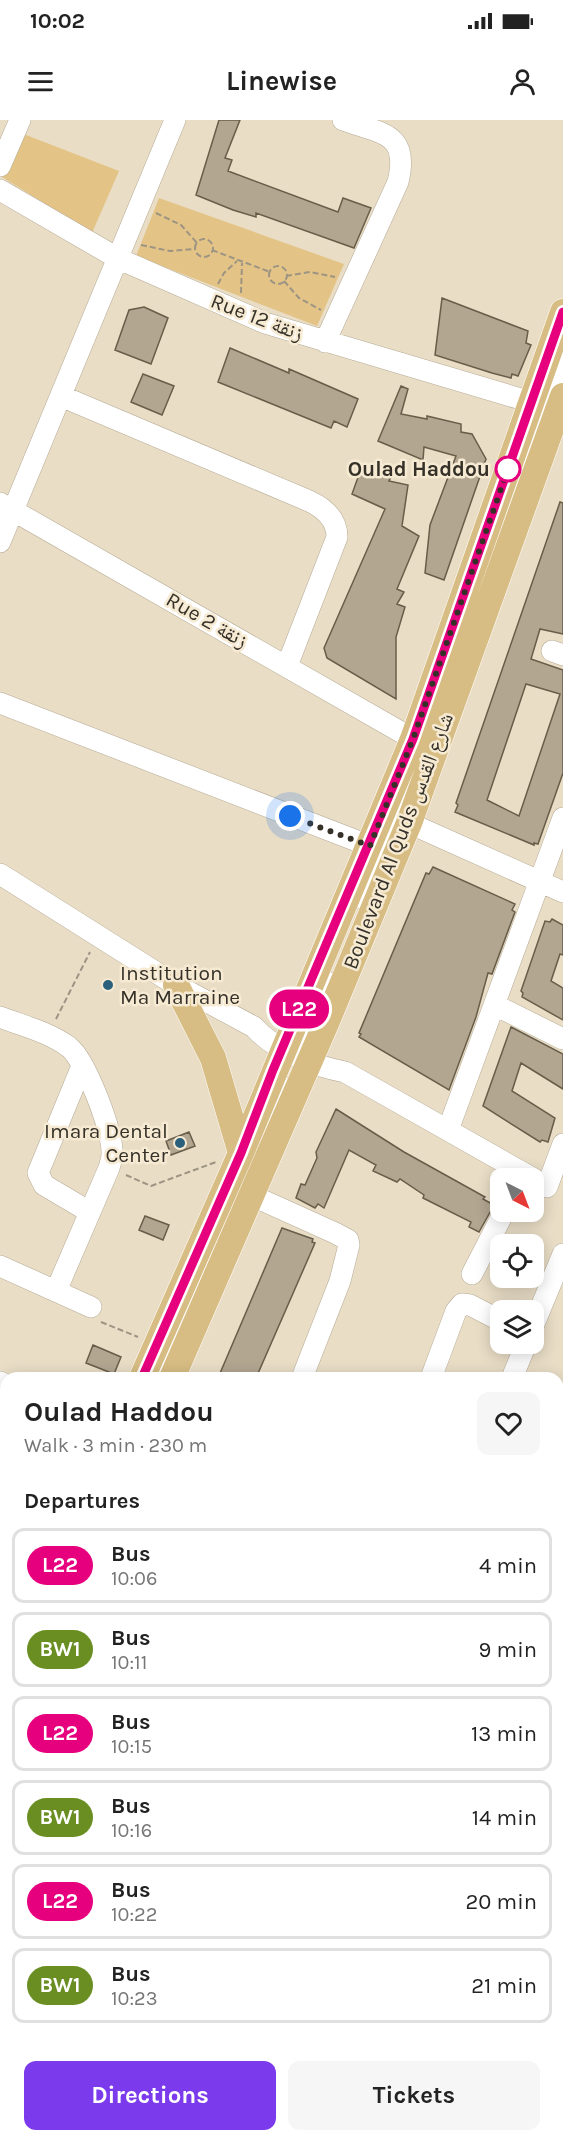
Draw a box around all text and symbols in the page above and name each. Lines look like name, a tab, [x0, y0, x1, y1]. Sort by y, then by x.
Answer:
text: 10:02	[30, 8, 85, 34]
icon: menu	[24, 65, 57, 98]
text: Linewise	[226, 65, 337, 97]
icon: person	[506, 65, 539, 98]
street label: Rue 12 زنقة	[207, 288, 307, 346]
marker: Oulad Haddou	[495, 456, 521, 482]
place label: Oulad Haddou	[348, 457, 490, 481]
street label: Rue 2 زنقة	[162, 587, 252, 653]
street label: Boulevard Al Quds شارع القدس	[338, 709, 459, 973]
your location	[275, 801, 305, 831]
place label: Institution Ma Marraine	[120, 961, 240, 1009]
marker: Institution Ma Marraine	[101, 978, 115, 992]
line badge: L22	[264, 990, 334, 1028]
text: L22	[281, 997, 317, 1021]
place label: Imara Dental Center	[44, 1119, 168, 1167]
marker: Imara Dental Center	[173, 1136, 187, 1150]
north arrow	[490, 1168, 544, 1222]
map controls	[490, 1168, 544, 1354]
button: locate	[490, 1234, 544, 1288]
button: layers	[490, 1300, 544, 1354]
button: heart	[477, 1392, 540, 1455]
text: Oulad Haddou	[24, 1395, 214, 1428]
text: Walk · 3 min · 230 m	[24, 1434, 207, 1457]
text: Departures	[24, 1488, 140, 1514]
text: Bus	[111, 1541, 151, 1567]
text: L22	[42, 1553, 78, 1577]
text: 4 min	[479, 1553, 537, 1579]
text: 10:06	[111, 1567, 157, 1590]
text: Bus	[111, 1625, 151, 1651]
text: BW1	[40, 1637, 80, 1661]
text: 9 min	[479, 1637, 537, 1663]
text: 10:11	[111, 1651, 147, 1674]
text: Bus	[111, 1709, 151, 1735]
text: L22	[42, 1721, 78, 1745]
text: 13 min	[471, 1721, 537, 1747]
text: 10:15	[111, 1735, 152, 1758]
text: Bus	[111, 1793, 151, 1819]
text: BW1	[40, 1805, 80, 1829]
text: 14 min	[472, 1805, 537, 1831]
text: 10:16	[111, 1819, 152, 1842]
text: Bus	[111, 1877, 151, 1903]
text: L22	[42, 1889, 78, 1913]
text: 20 min	[466, 1889, 537, 1915]
text: 10:22	[111, 1903, 157, 1926]
text: Bus	[111, 1961, 151, 1987]
text: BW1	[40, 1973, 80, 1997]
text: 21 min	[471, 1973, 537, 1999]
text: 10:23	[111, 1987, 158, 2010]
button: Directions	[24, 2061, 276, 2130]
button: Tickets	[288, 2061, 540, 2130]

